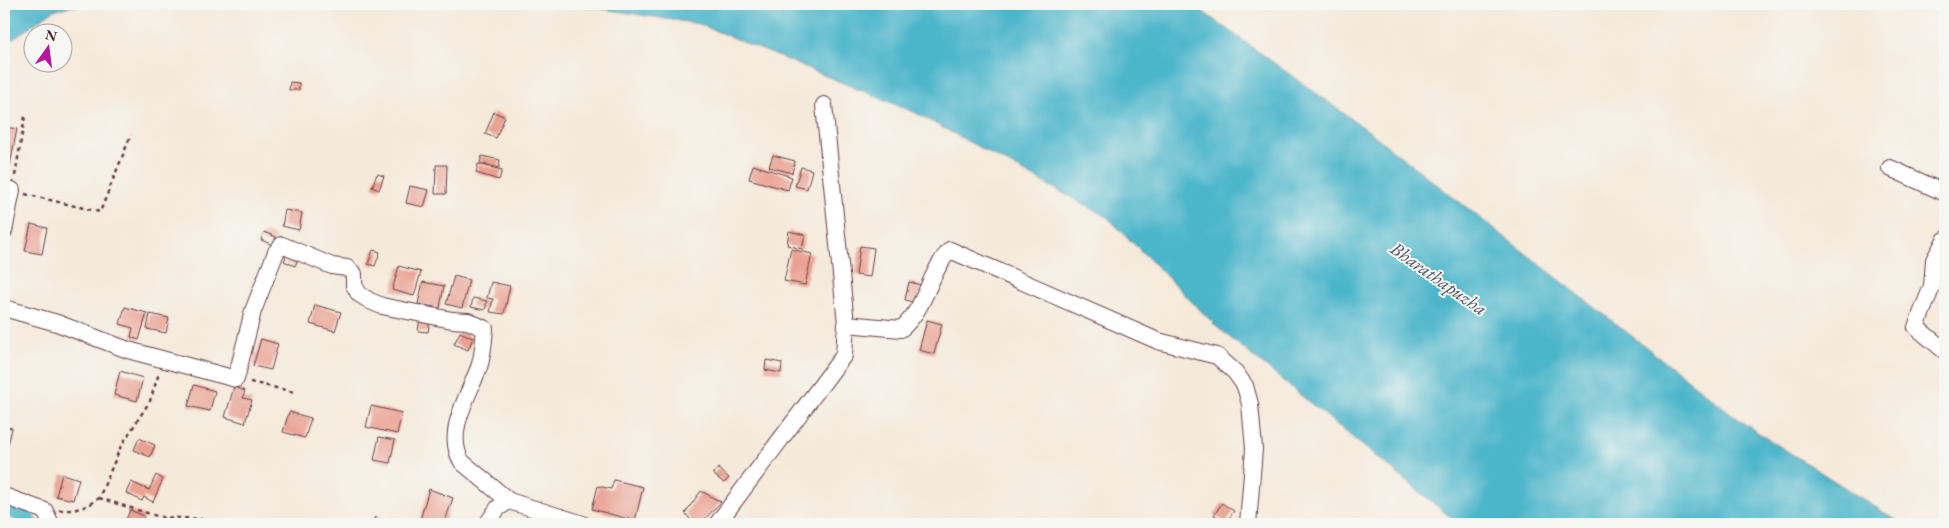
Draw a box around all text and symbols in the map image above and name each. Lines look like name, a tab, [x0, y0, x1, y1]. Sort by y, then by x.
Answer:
north arrow	[22, 22, 72, 72]
text: N	[43, 25, 59, 46]
water label: Bharathapuzha	[1385, 235, 1492, 321]

